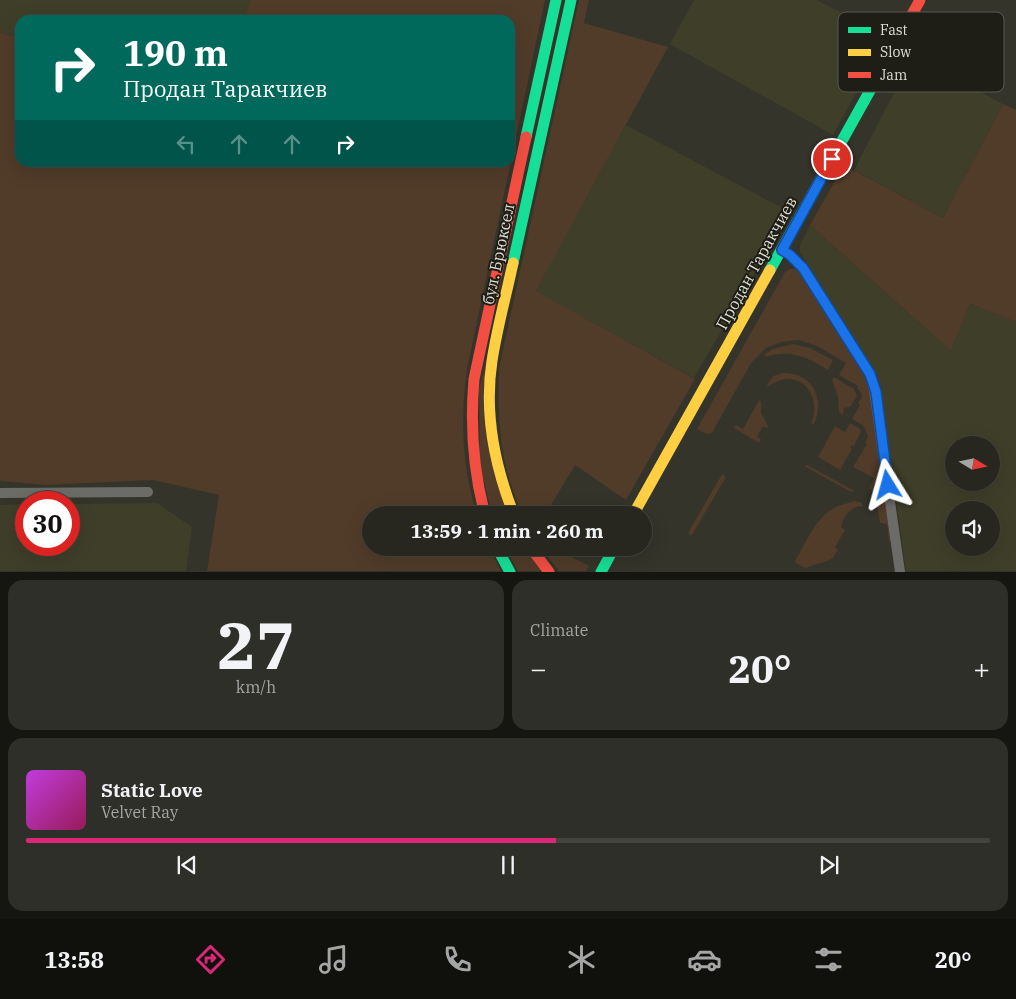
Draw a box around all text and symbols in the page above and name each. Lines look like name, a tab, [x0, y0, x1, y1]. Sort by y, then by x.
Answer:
legend	[838, 12, 1004, 92]
text: Fast	[880, 21, 908, 39]
text: 190 m	[123, 30, 228, 76]
icon: right	[40, 35, 105, 100]
text: Slow	[880, 43, 911, 61]
text: Jam	[880, 66, 907, 84]
text: Продан Таракчиев	[123, 74, 327, 103]
icon: left	[172, 130, 200, 158]
icon: ahead	[225, 130, 253, 158]
icon: ahead	[278, 130, 306, 158]
icon: right	[331, 130, 359, 158]
pin	[811, 138, 853, 180]
icon: arrive	[818, 145, 846, 173]
street label: Продан Таракчиев	[711, 193, 801, 333]
street label: бул. Брюксел	[478, 202, 518, 306]
north arrow	[945, 436, 1000, 491]
map controls	[945, 436, 1000, 556]
position arrow	[861, 458, 913, 510]
speed limit sign: 30	[15, 491, 80, 556]
button: sound	[945, 501, 1000, 556]
text: 13:59 · 1 min · 260 m	[411, 519, 603, 543]
text: 27	[217, 602, 295, 687]
text: Climate	[530, 620, 588, 640]
text: 20°	[728, 644, 792, 693]
text: −	[530, 650, 547, 687]
text: +	[973, 650, 990, 687]
text: km/h	[236, 677, 276, 697]
text: Static Love	[101, 778, 203, 802]
text: Velvet Ray	[101, 802, 178, 822]
icon: previous	[173, 851, 201, 879]
icon: pause	[494, 851, 522, 879]
icon: next	[815, 851, 843, 879]
icon: directions	[193, 942, 228, 977]
icon: music	[316, 942, 351, 977]
icon: phone	[440, 942, 475, 977]
icon: climate	[564, 942, 599, 977]
icon: car	[687, 942, 722, 977]
icon: filters	[811, 942, 846, 977]
text: 13:58	[44, 945, 104, 974]
text: 20°	[935, 945, 972, 974]

